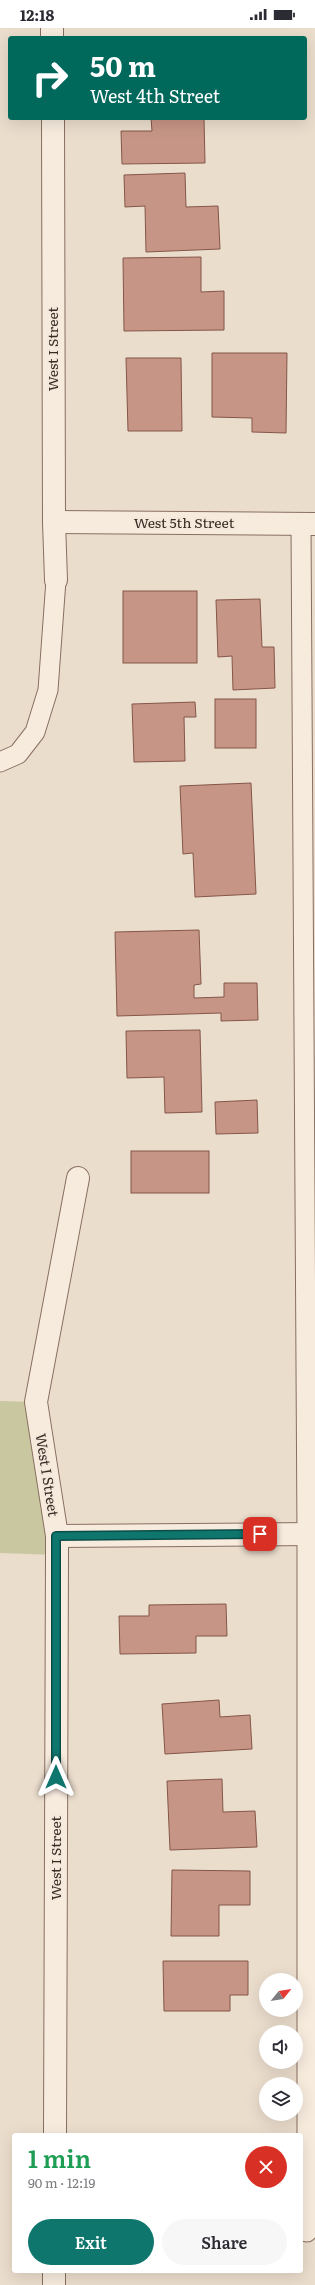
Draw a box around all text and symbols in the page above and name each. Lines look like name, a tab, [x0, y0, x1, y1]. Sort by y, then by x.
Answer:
text: 12:18	[20, 3, 54, 26]
text: 50 m	[90, 44, 156, 86]
icon: right	[24, 52, 76, 104]
text: West 4th Street	[90, 82, 220, 109]
street label: West I Street	[42, 307, 62, 391]
street label: West 5th Street	[134, 512, 235, 532]
street label: West I Street	[32, 1432, 65, 1518]
pin	[243, 1517, 277, 1551]
icon: arrive	[249, 1523, 271, 1545]
position arrow	[35, 1756, 77, 1798]
street label: West I Street	[45, 1816, 65, 1900]
north arrow	[259, 1973, 303, 2017]
map controls	[259, 1973, 303, 2121]
button: sound	[259, 2025, 303, 2069]
button: layers	[259, 2077, 303, 2121]
text: 1 min	[28, 2140, 91, 2175]
button: close	[245, 2146, 287, 2188]
text: 90 m · 12:19	[28, 2173, 95, 2192]
button: Exit	[28, 2219, 154, 2265]
button: Share	[162, 2219, 287, 2265]

